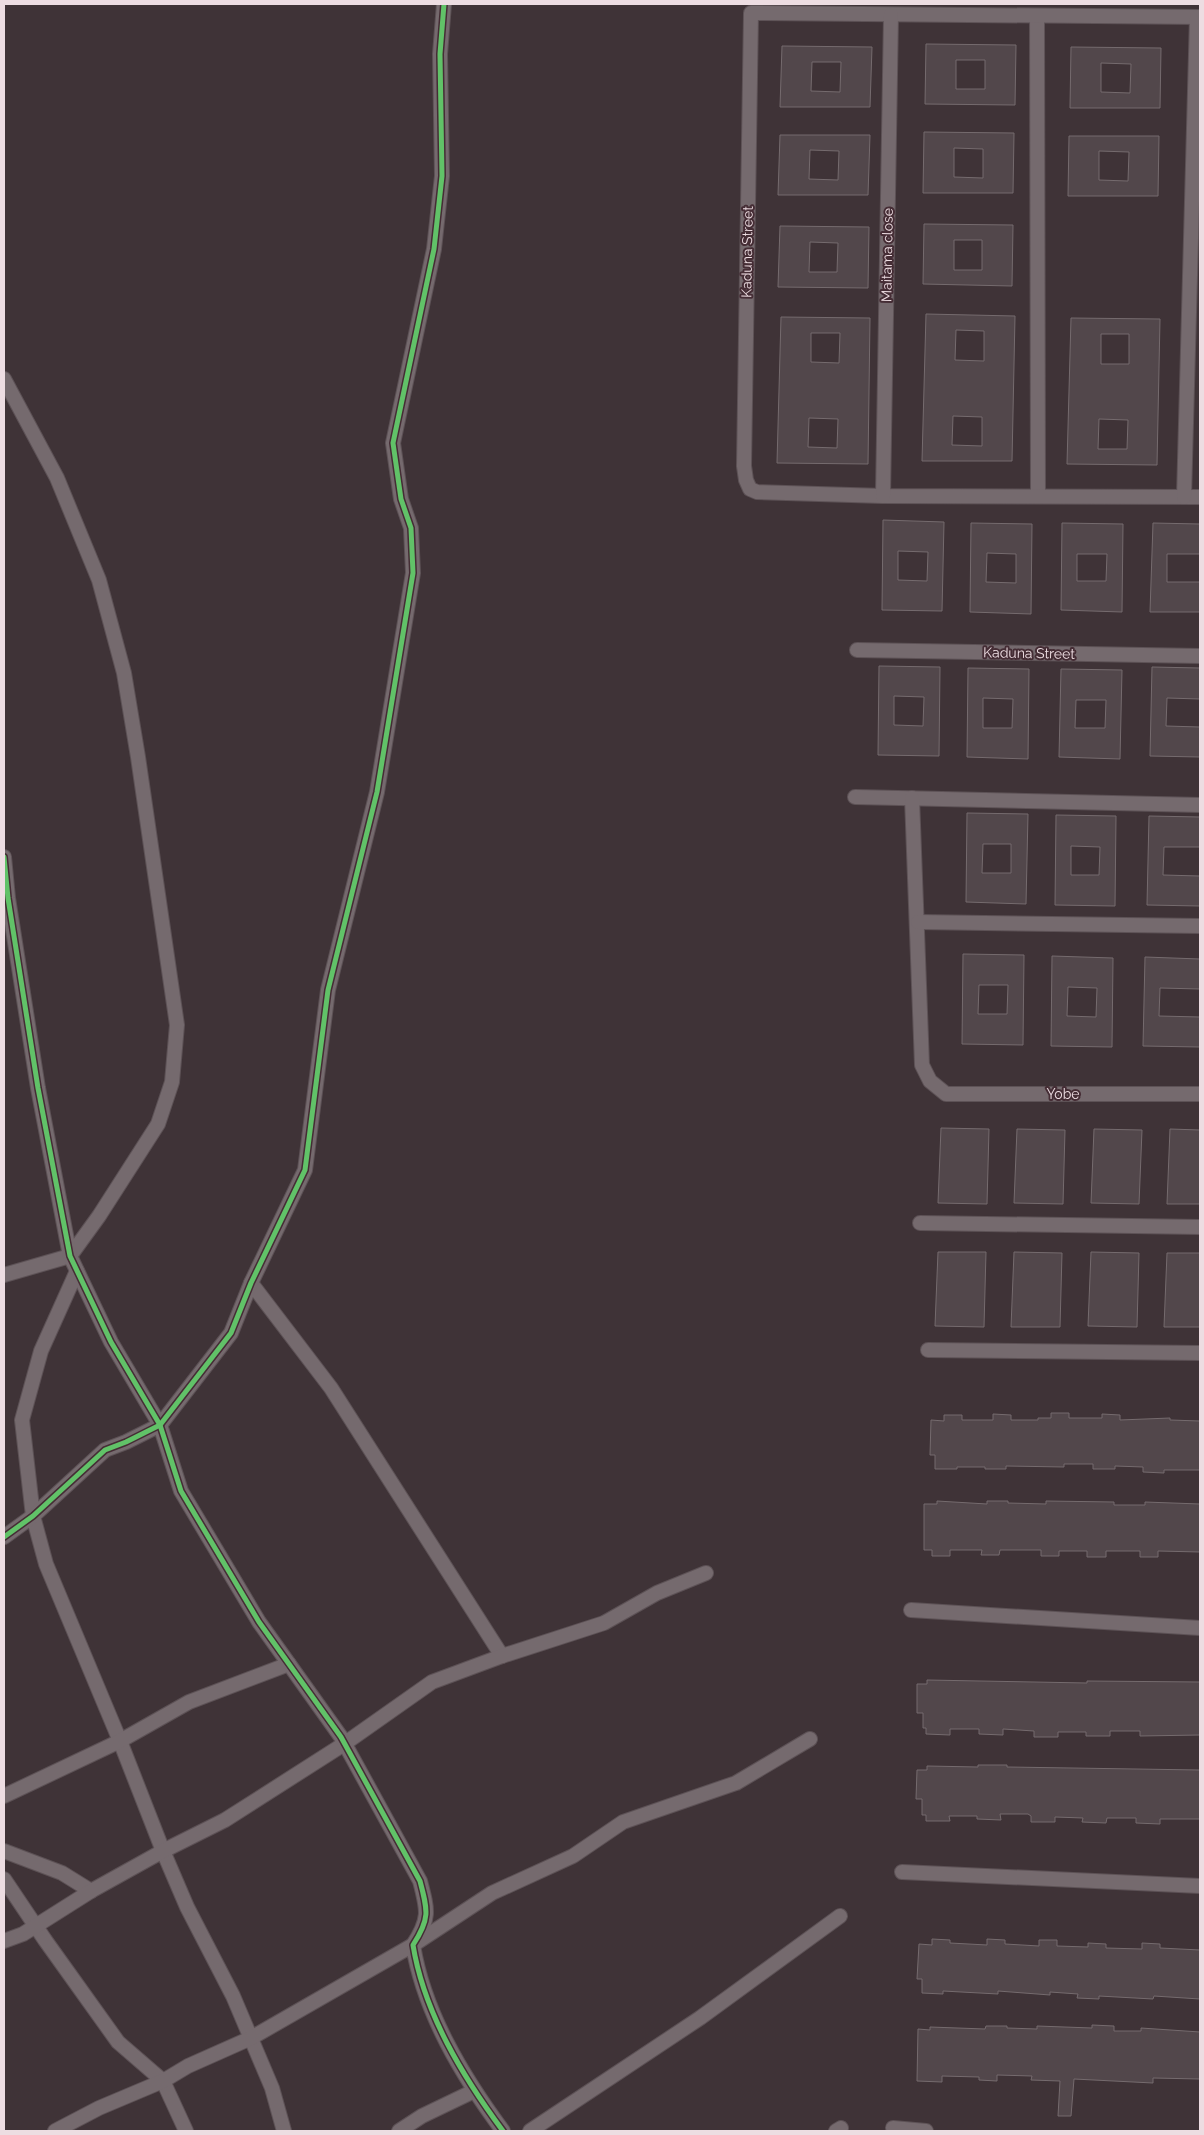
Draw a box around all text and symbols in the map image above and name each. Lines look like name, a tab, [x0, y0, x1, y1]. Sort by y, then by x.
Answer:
street label: Kaduna Street	[738, 206, 756, 298]
street label: Maitama close	[878, 208, 896, 302]
street label: Kaduna Street	[983, 644, 1075, 662]
street label: Yobe	[1046, 1086, 1080, 1102]

